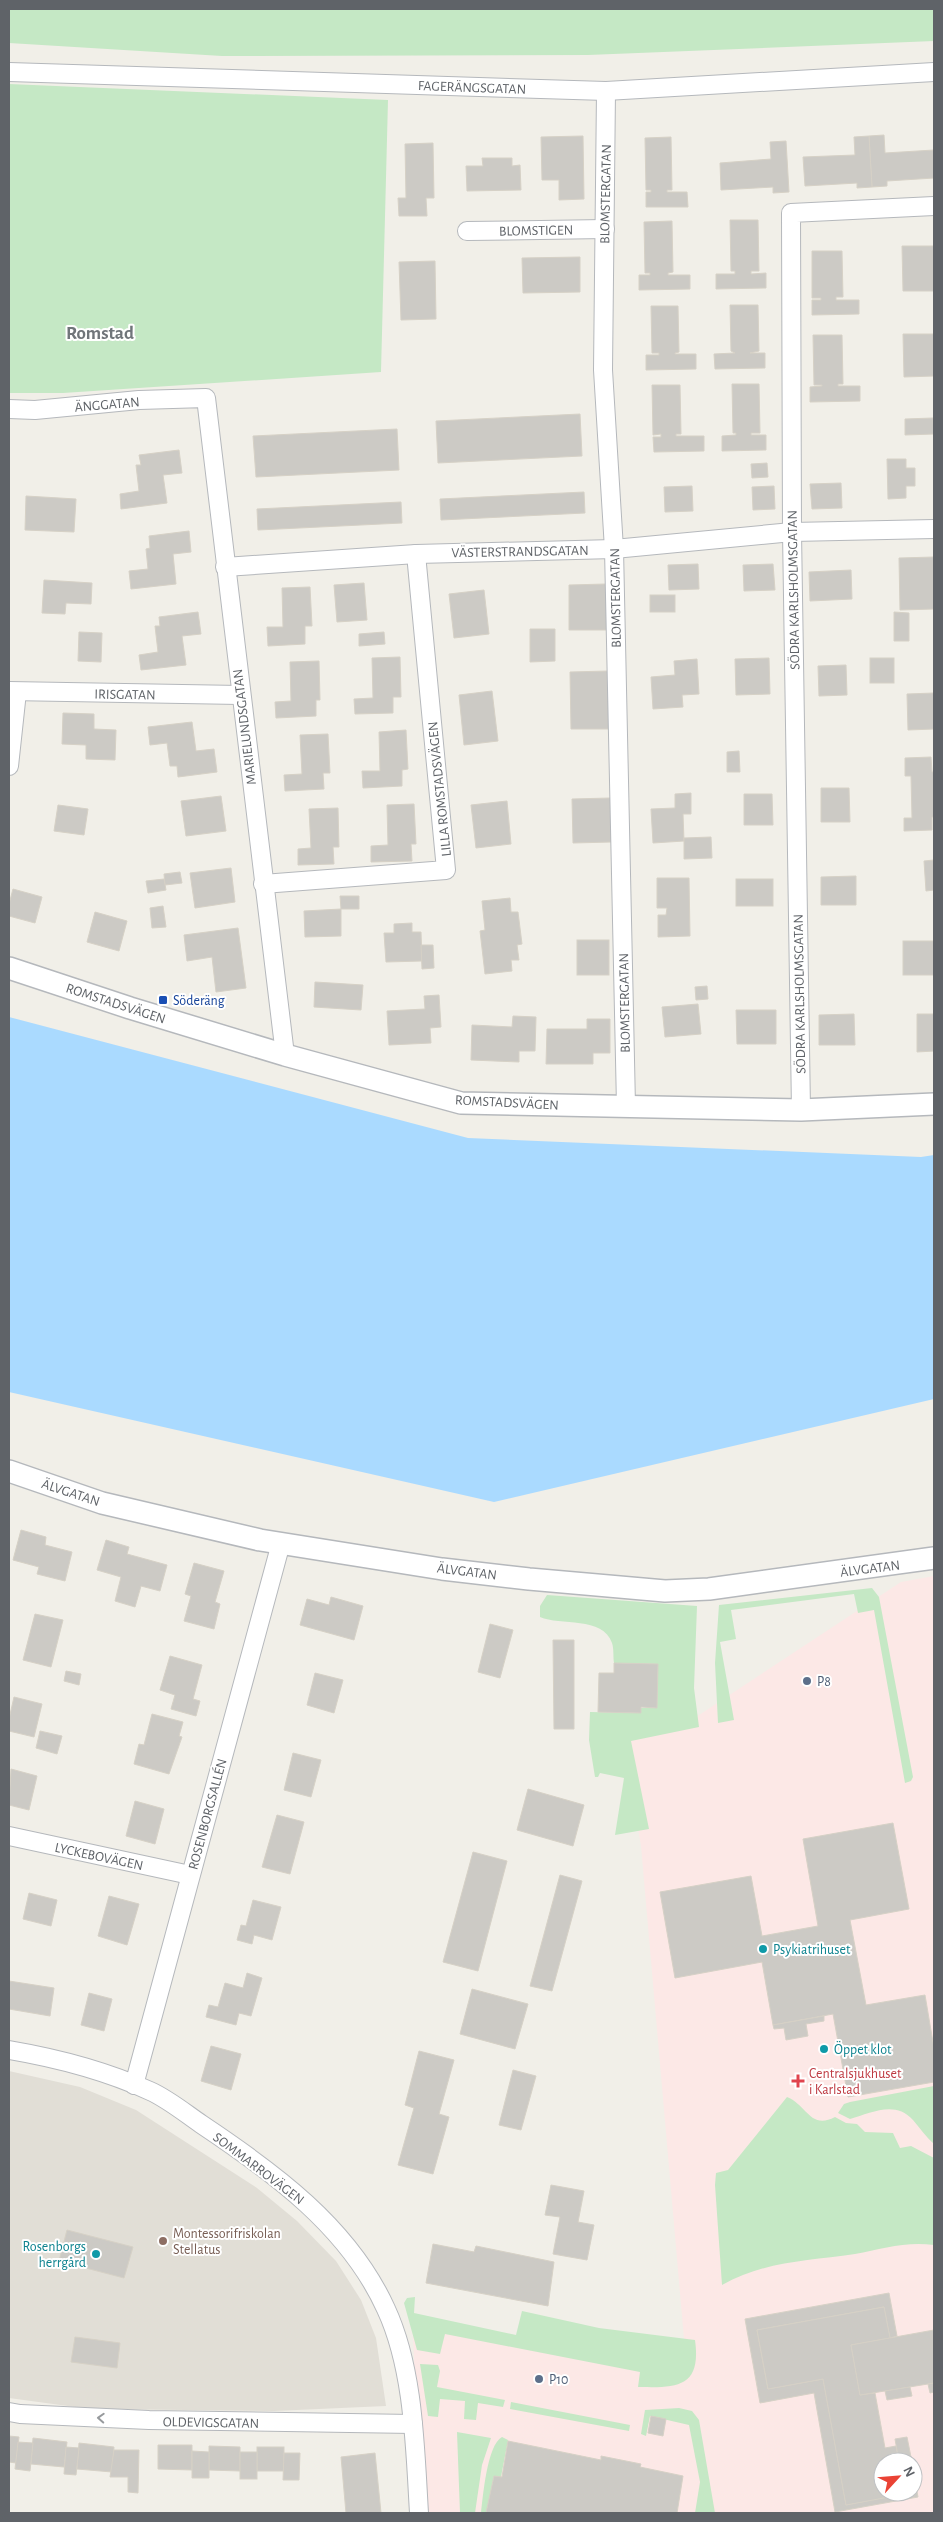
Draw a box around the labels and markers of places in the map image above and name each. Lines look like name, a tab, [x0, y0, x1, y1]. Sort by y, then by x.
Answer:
marker: Söderäng	[157, 994, 169, 1006]
place label: Söderäng	[173, 994, 225, 1008]
marker: P8	[801, 1675, 813, 1687]
place label: P8	[817, 1675, 831, 1689]
marker: Psykiatrihuset	[757, 1943, 769, 1955]
place label: Psykiatrihuset	[773, 1943, 851, 1957]
place label: Öppet klot	[834, 2040, 892, 2057]
marker: Öppet klot	[818, 2043, 830, 2055]
place label: Centralsjukhuset i Karlstad	[809, 2067, 902, 2097]
marker: Centralsjukhuset i Karlstad	[791, 2074, 805, 2088]
place label: Montessorifriskolan Stellatus	[173, 2227, 281, 2257]
marker: Montessorifriskolan Stellatus	[157, 2235, 169, 2247]
place label: Rosenborgs herrgård	[23, 2240, 86, 2270]
marker: Rosenborgs herrgård	[90, 2248, 102, 2260]
marker: P10	[533, 2373, 545, 2385]
place label: P10	[549, 2373, 569, 2387]

